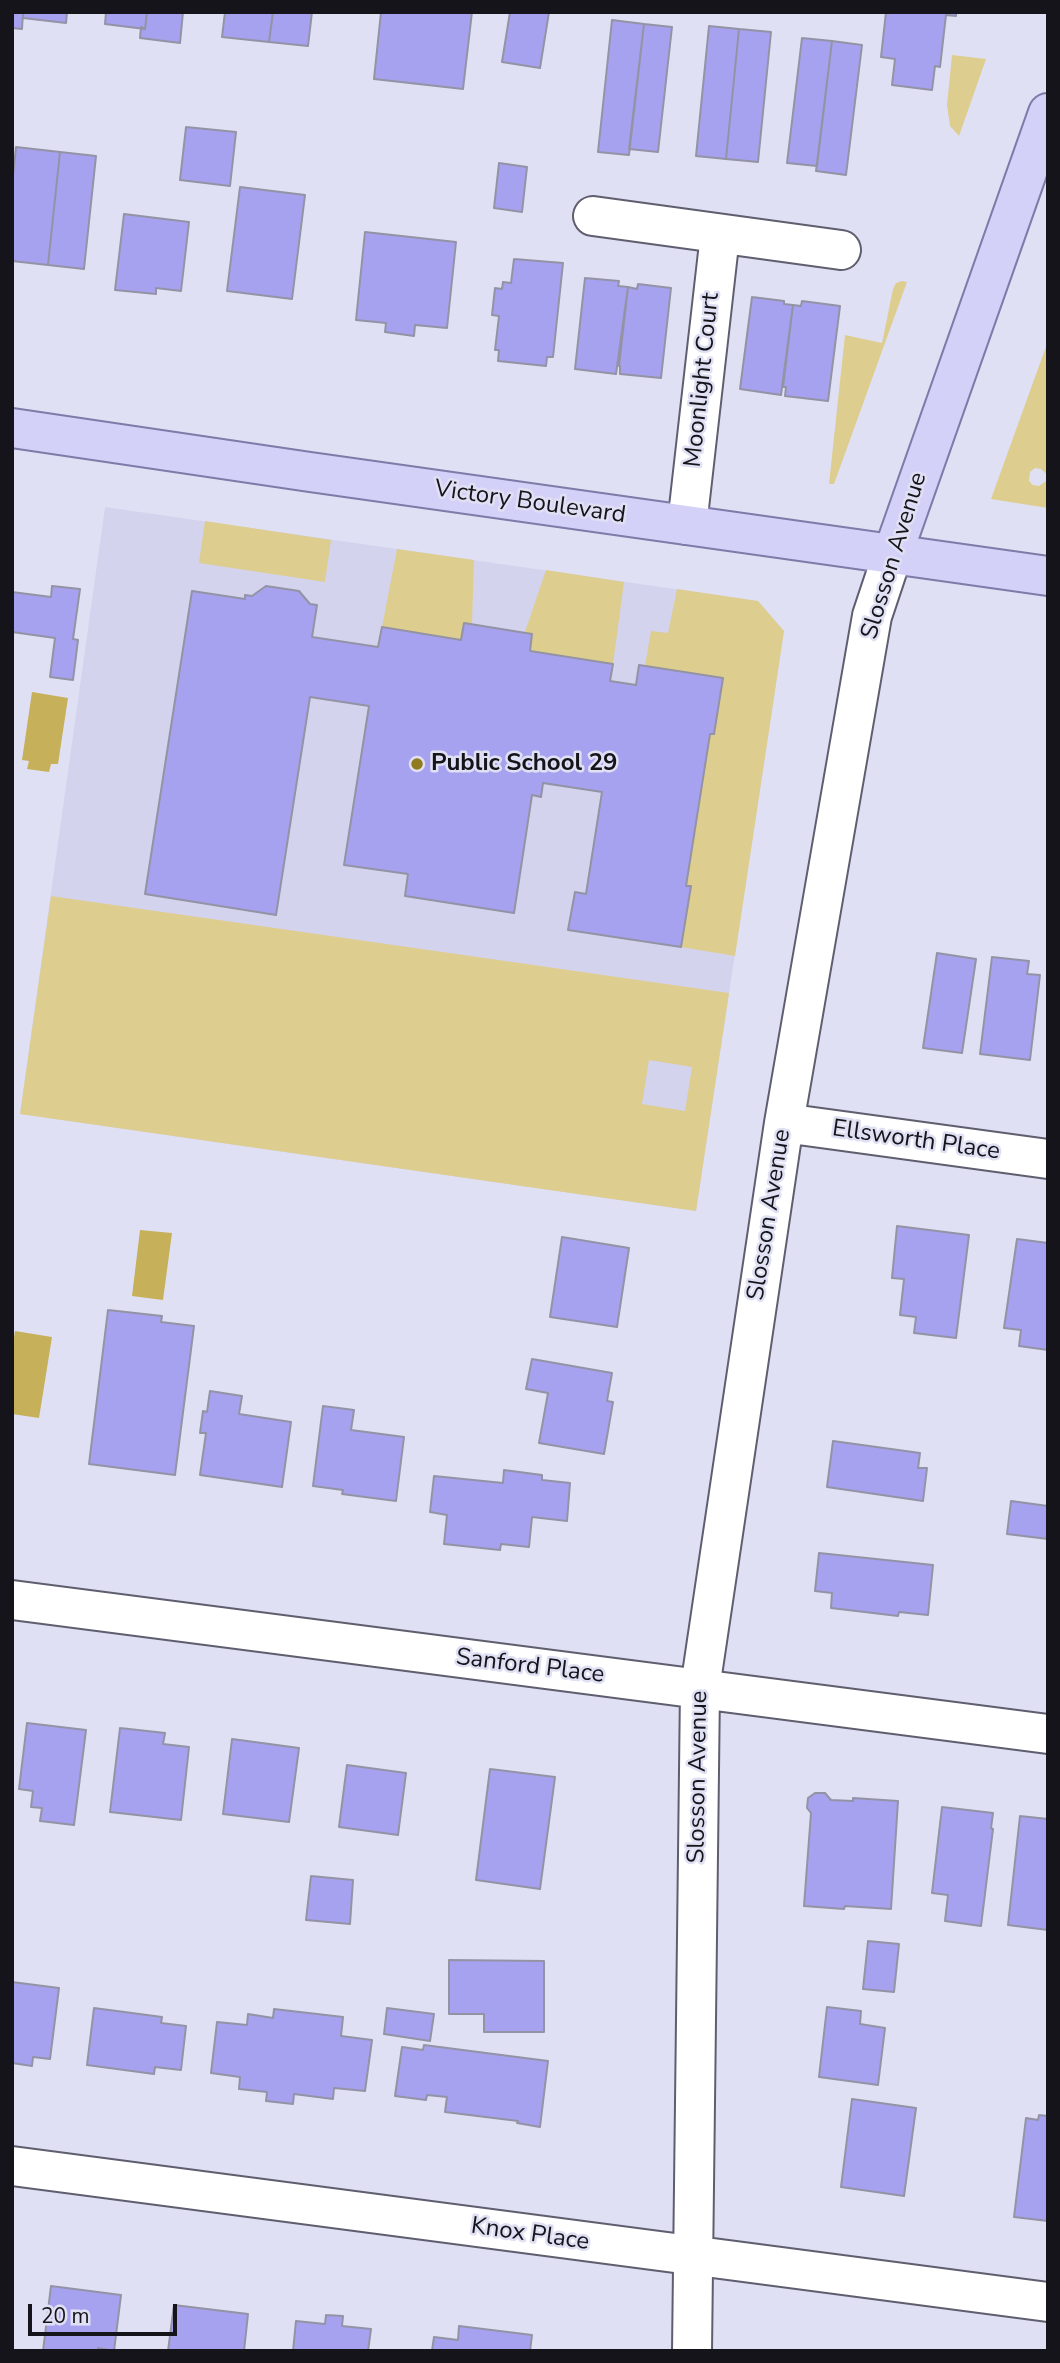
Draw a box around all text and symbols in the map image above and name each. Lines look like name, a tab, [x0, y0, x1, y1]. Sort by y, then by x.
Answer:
street label: Moonlight Court	[680, 291, 726, 469]
street label: Slosson Avenue	[856, 469, 934, 643]
street label: Victory Boulevard	[433, 475, 627, 531]
place label: Public School 29	[431, 750, 617, 778]
marker: Public School 29	[409, 756, 425, 772]
street label: Ellsworth Place	[830, 1115, 1002, 1167]
street label: Slosson Avenue	[742, 1127, 798, 1303]
street label: Sanford Place	[454, 1644, 606, 1690]
street label: Slosson Avenue	[683, 1690, 715, 1864]
street label: Knox Place	[469, 2212, 591, 2258]
scale bar	[32, 2290, 180, 2334]
text: 20 m	[41, 2302, 90, 2330]

